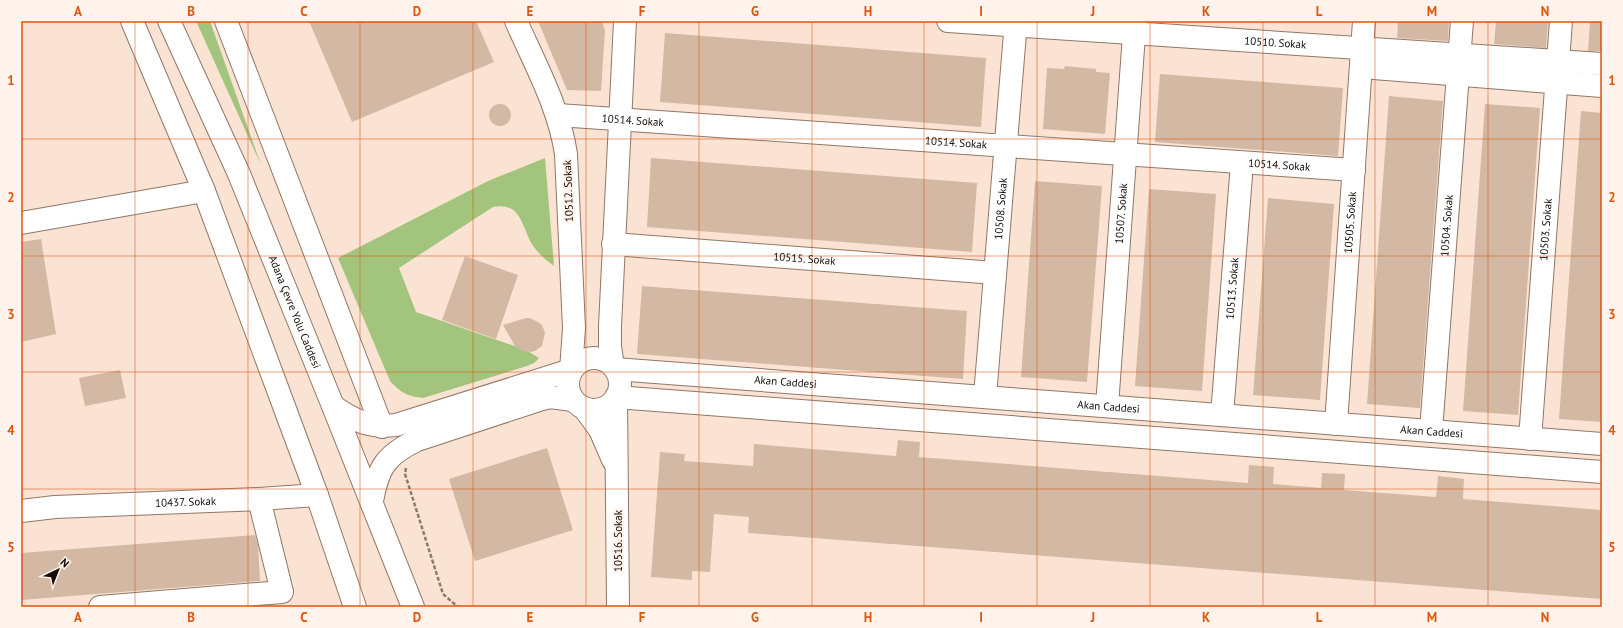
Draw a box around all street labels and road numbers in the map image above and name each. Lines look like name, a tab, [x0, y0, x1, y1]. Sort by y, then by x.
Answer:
street label: 10510. Sokak	[1244, 33, 1308, 52]
street label: 10514. Sokak	[601, 111, 665, 129]
street label: 10514. Sokak	[925, 133, 988, 152]
street label: 10514. Sokak	[1248, 156, 1312, 174]
street label: 10512. Sokak	[560, 159, 576, 222]
street label: 10508. Sokak	[991, 176, 1010, 240]
street label: 10507. Sokak	[1112, 182, 1130, 244]
street label: 10505. Sokak	[1341, 190, 1359, 254]
street label: 10504. Sokak	[1437, 193, 1456, 257]
street label: 10503. Sokak	[1536, 197, 1555, 261]
street label: 10515. Sokak	[773, 249, 837, 268]
street label: Adana Çevre Yolu Caddesi	[266, 253, 324, 370]
street label: 10513. Sokak	[1223, 256, 1242, 320]
street label: Akan Caddesi	[754, 372, 817, 391]
street label: Akan Caddesi	[1077, 397, 1140, 416]
street label: Akan Caddesi	[1400, 422, 1464, 441]
street label: 10437. Sokak	[155, 494, 217, 510]
street label: 10516. Sokak	[611, 509, 625, 572]

